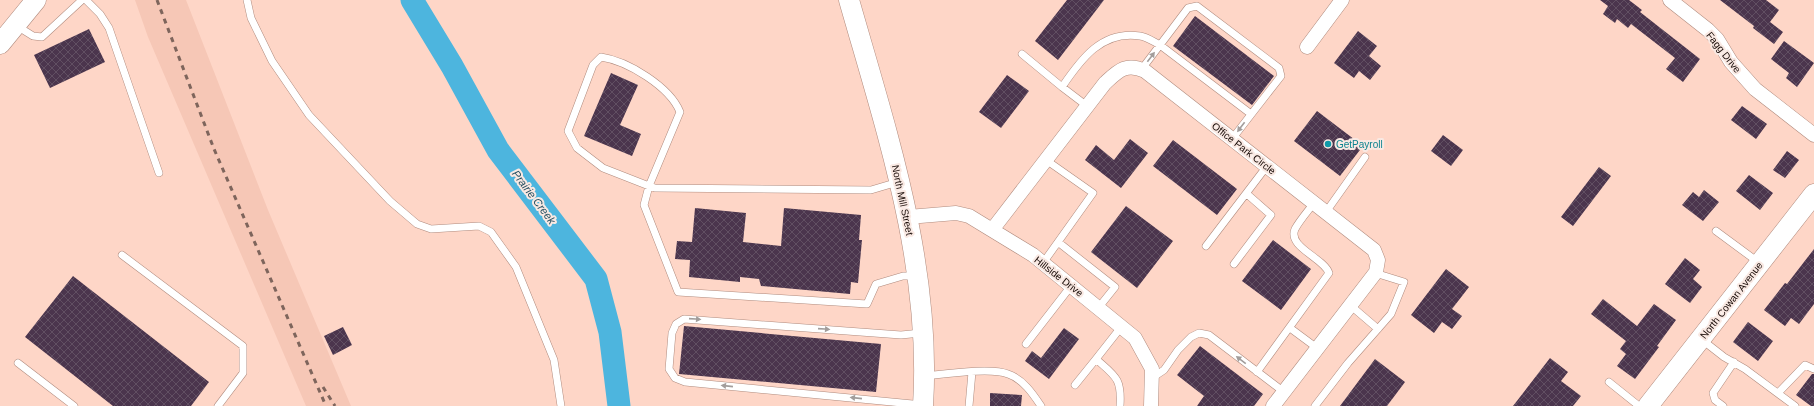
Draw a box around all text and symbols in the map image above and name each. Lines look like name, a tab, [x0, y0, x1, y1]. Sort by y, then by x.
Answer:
street label: Fagg Drive	[1704, 30, 1743, 75]
one-way arrow	[1147, 52, 1155, 63]
street label: Office Park Circle	[1210, 120, 1278, 177]
one-way arrow	[1237, 121, 1246, 132]
marker: GetPayroll	[1323, 139, 1333, 149]
place label: GetPayroll	[1336, 139, 1383, 150]
street label: North Mill Street	[890, 164, 915, 237]
water label: Prairie Creek	[510, 168, 558, 227]
street label: Hillside Drive	[1032, 254, 1085, 299]
street label: North Cowan Avenue	[1698, 259, 1765, 341]
one-way arrow	[689, 316, 701, 323]
one-way arrow	[818, 326, 830, 333]
one-way arrow	[1236, 356, 1247, 364]
one-way arrow	[721, 382, 733, 389]
one-way arrow	[850, 395, 862, 402]

